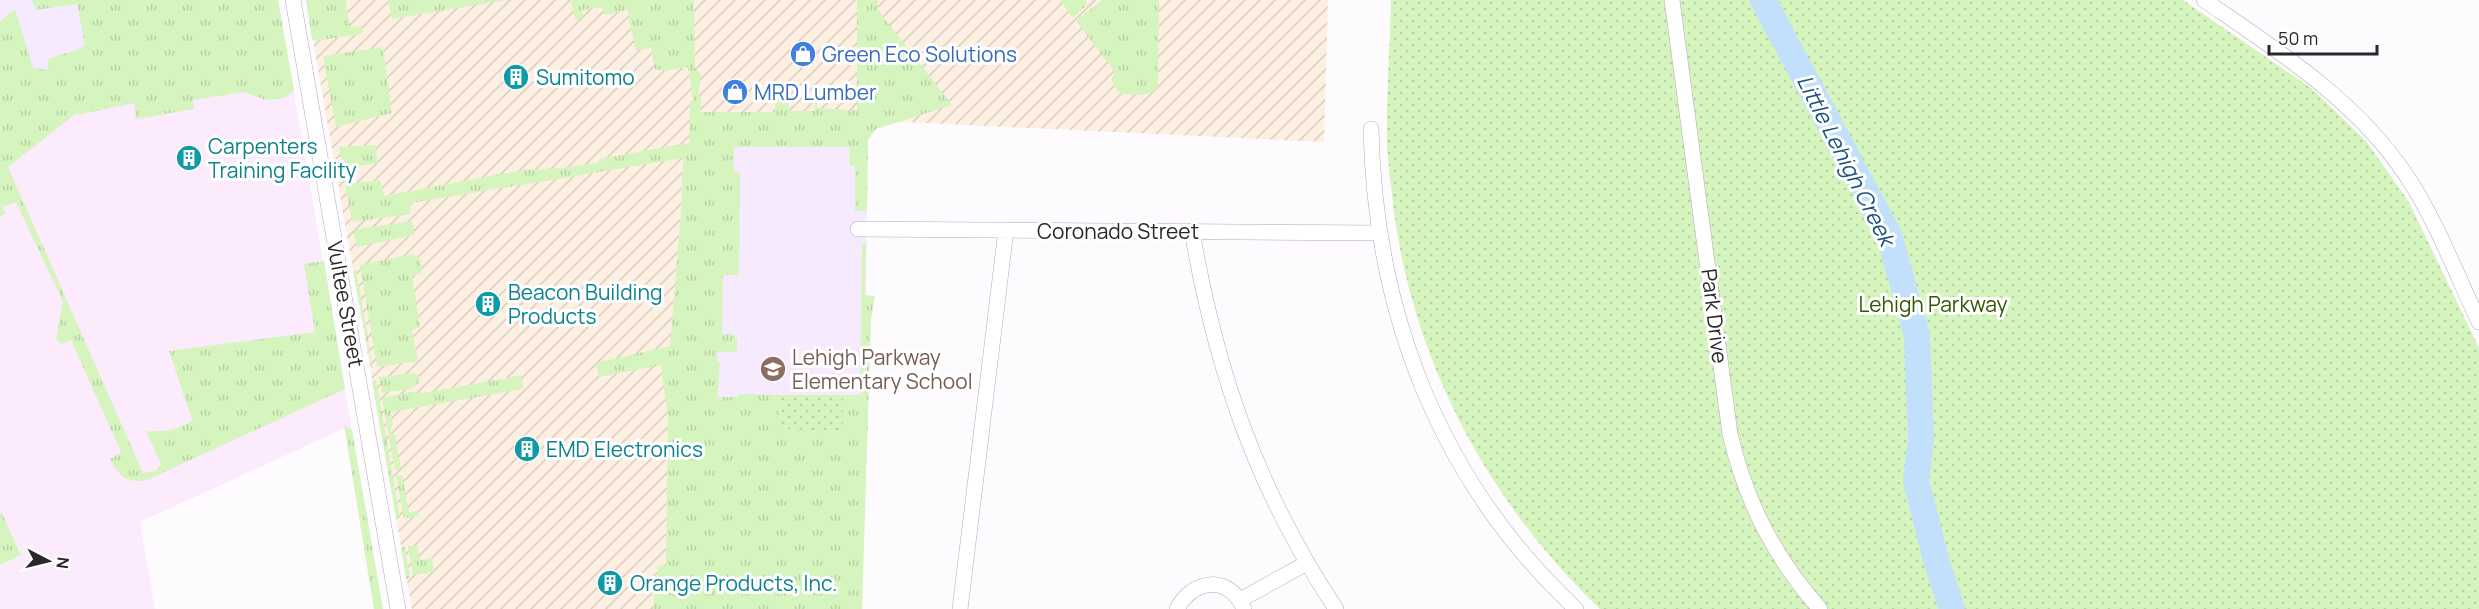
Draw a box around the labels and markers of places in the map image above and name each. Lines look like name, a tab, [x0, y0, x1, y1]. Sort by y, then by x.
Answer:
shop icon: Green Eco Solutions	[788, 39, 818, 69]
place label: Green Eco Solutions	[822, 40, 1017, 68]
building icon: Sumitomo	[501, 62, 531, 92]
place label: Sumitomo	[536, 63, 635, 91]
shop icon: MRD Lumber	[720, 77, 750, 107]
place label: MRD Lumber	[754, 78, 877, 106]
place label: Carpenters Training Facility	[208, 132, 357, 184]
building icon: Carpenters Training Facility	[174, 143, 204, 173]
place label: Beacon Building Products	[508, 278, 662, 330]
building icon: Beacon Building Products	[473, 289, 503, 319]
place label: Lehigh Parkway Elementary School	[792, 343, 973, 395]
school or university icon: Lehigh Parkway Elementary School	[758, 354, 788, 384]
building icon: EMD Electronics	[512, 434, 542, 464]
place label: EMD Electronics	[546, 435, 703, 463]
building icon: Orange Products, Inc.	[595, 568, 625, 598]
place label: Orange Products, Inc.	[630, 569, 837, 597]

